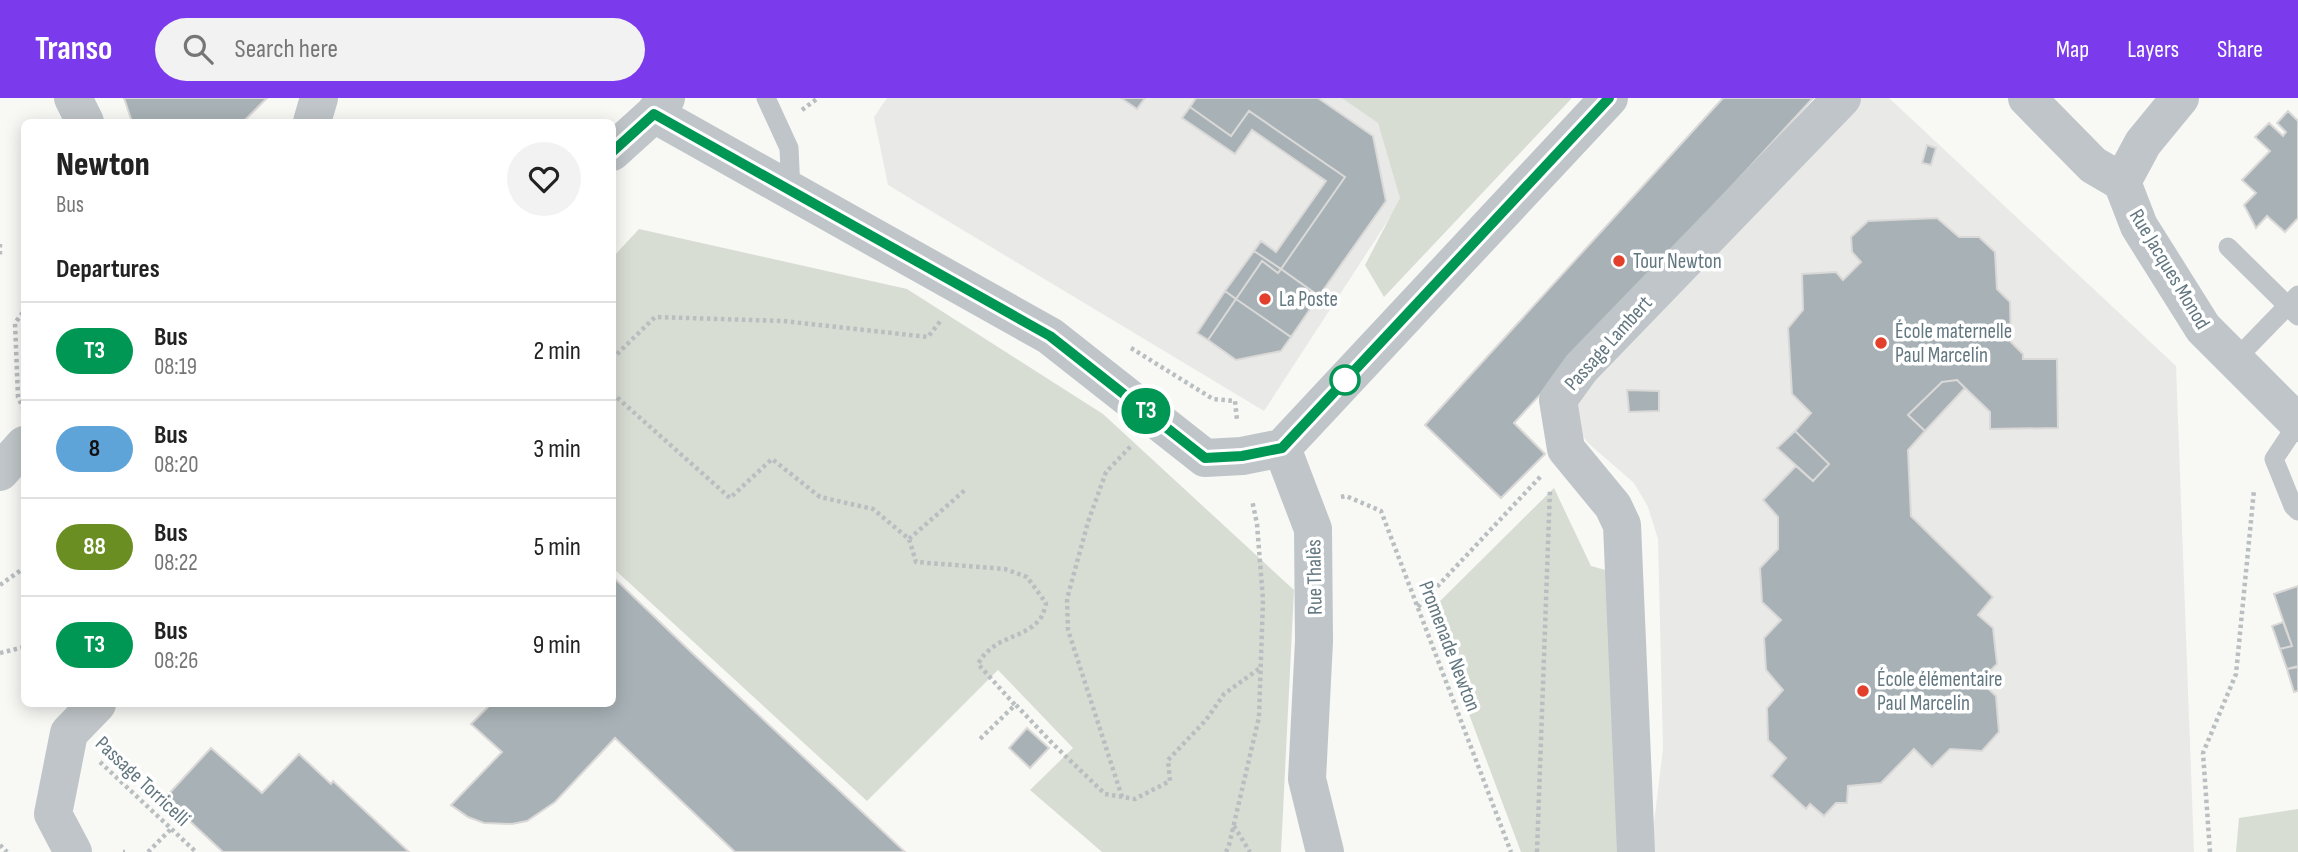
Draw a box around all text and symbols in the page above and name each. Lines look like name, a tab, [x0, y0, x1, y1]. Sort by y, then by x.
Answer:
search box	[155, 18, 645, 81]
text: Transo	[35, 29, 113, 69]
icon: search	[179, 30, 217, 68]
text: Search here	[235, 34, 338, 65]
text: Map	[2056, 35, 2089, 64]
text: Layers	[2127, 35, 2179, 64]
text: Share	[2217, 35, 2263, 64]
button: heart	[507, 142, 581, 216]
text: Newton	[56, 145, 150, 185]
text: Bus	[56, 191, 84, 219]
street label: Rue Jacques Monod	[2124, 205, 2215, 334]
place label: Tour Newton	[1633, 249, 1722, 274]
marker: Tour Newton	[1611, 253, 1627, 269]
text: Departures	[56, 254, 160, 285]
place label: La Poste	[1279, 287, 1338, 312]
marker: La Poste	[1257, 291, 1273, 307]
street label: Passage Lambert	[1559, 291, 1657, 396]
place label: École maternelle Paul Marcelin	[1895, 319, 2012, 368]
text: Bus	[154, 322, 188, 353]
marker: École maternelle Paul Marcelin	[1873, 335, 1889, 351]
text: T3	[84, 336, 105, 365]
text: 2 min	[533, 336, 581, 367]
text: 08:19	[154, 353, 197, 381]
unlabelled marker	[1330, 365, 1360, 395]
line badge: T3	[1114, 388, 1178, 434]
text: T3	[1135, 396, 1157, 425]
text: Bus	[154, 420, 188, 451]
text: 8	[89, 434, 100, 463]
text: 3 min	[533, 434, 581, 465]
text: 08:20	[154, 451, 198, 479]
text: Bus	[154, 518, 188, 549]
text: 88	[83, 532, 106, 561]
text: 5 min	[534, 532, 581, 563]
street label: Rue Thalès	[1301, 539, 1328, 615]
text: 08:22	[154, 549, 198, 577]
street label: Promenade Newton	[1413, 577, 1486, 715]
text: Bus	[154, 616, 188, 647]
text: T3	[84, 630, 105, 659]
text: 9 min	[533, 630, 581, 661]
text: 08:26	[154, 647, 198, 675]
place label: École élémentaire Paul Marcelin	[1877, 667, 2003, 716]
marker: École élémentaire Paul Marcelin	[1855, 683, 1871, 699]
street label: Passage Torricelli	[90, 731, 195, 832]

